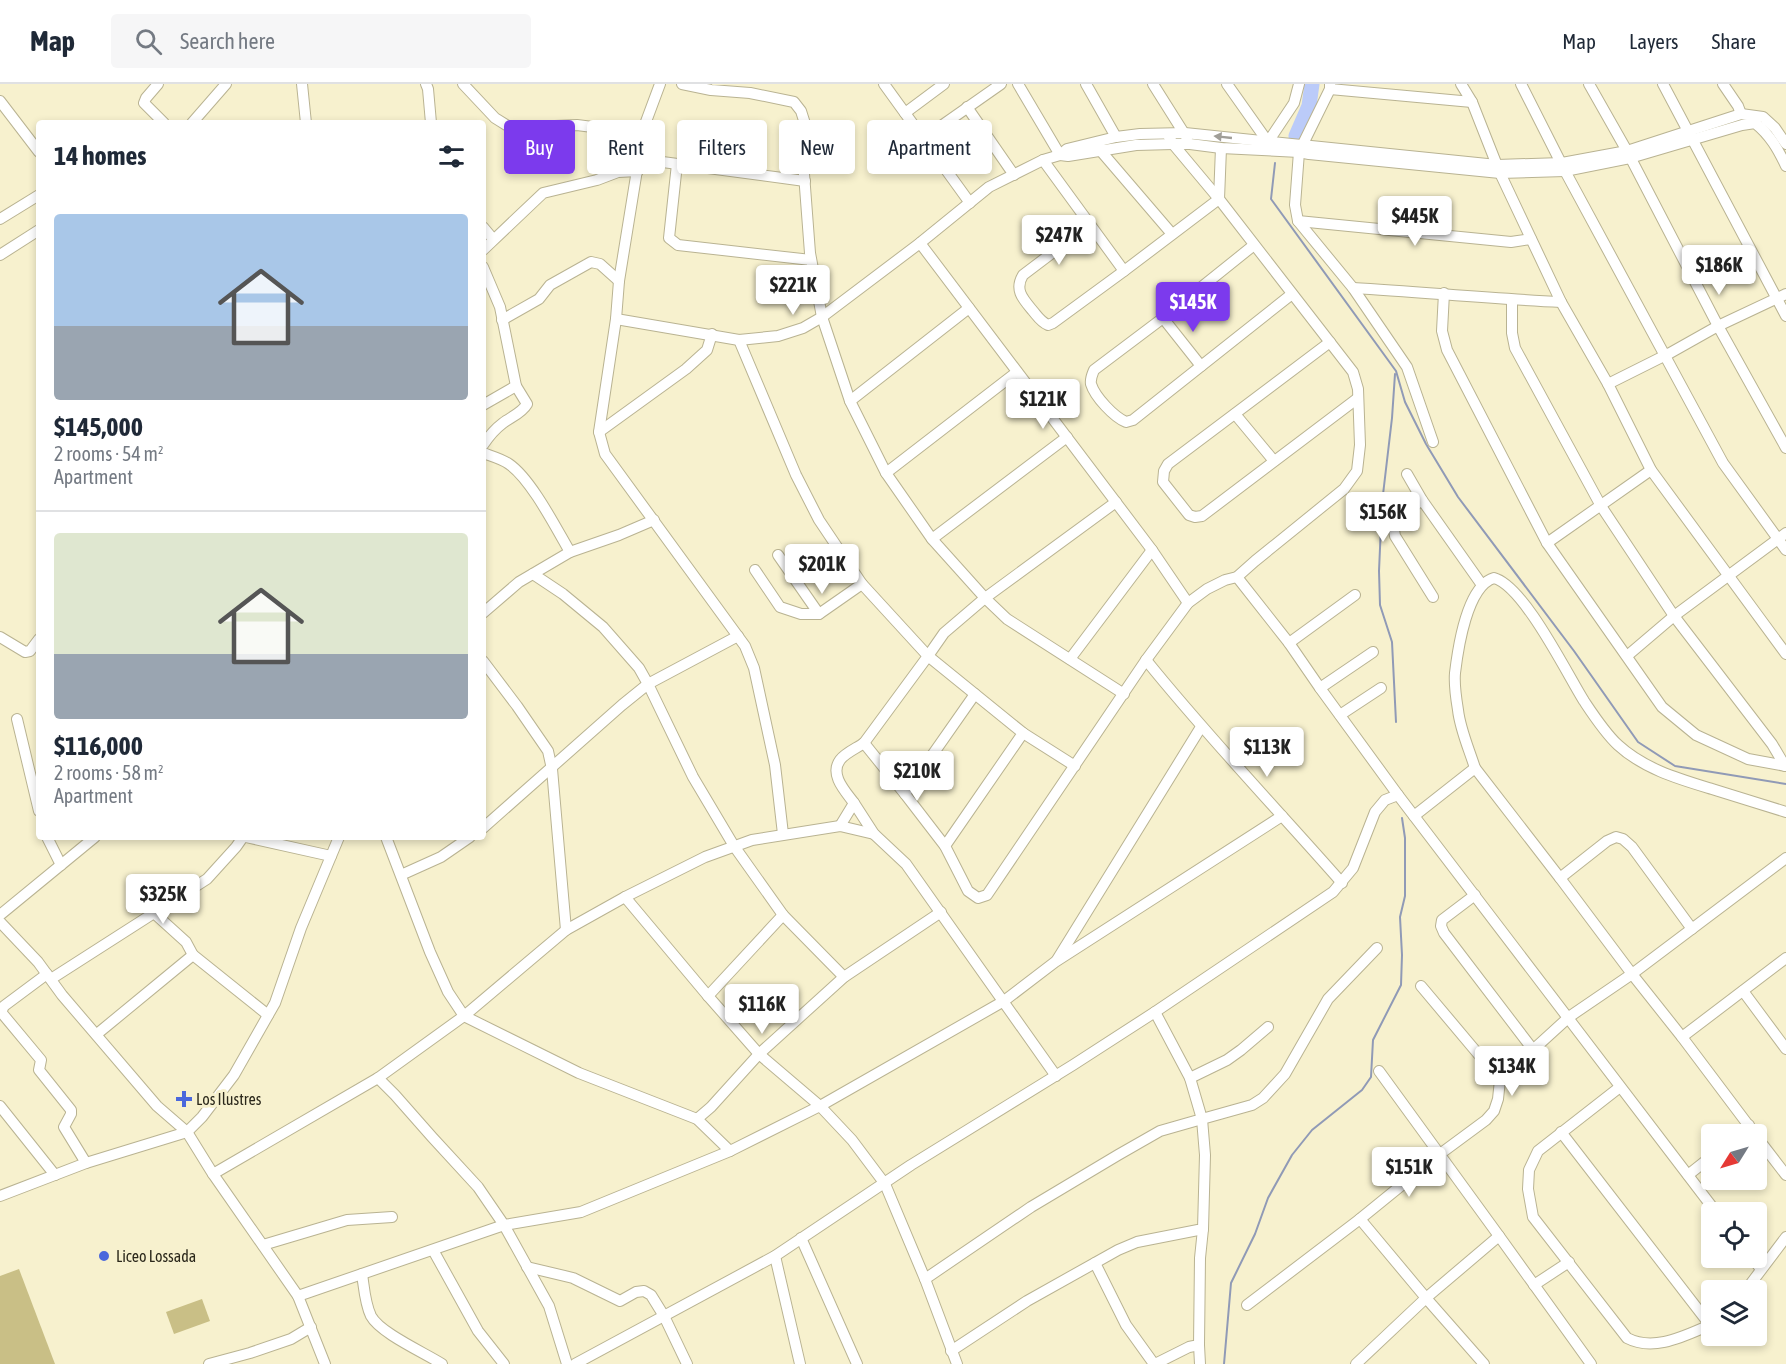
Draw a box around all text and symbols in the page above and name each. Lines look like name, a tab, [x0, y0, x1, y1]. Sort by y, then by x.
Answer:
search box	[111, 14, 531, 68]
text: Map	[30, 25, 75, 57]
icon: search	[132, 25, 165, 58]
text: Search here	[180, 28, 275, 54]
text: Map	[1562, 29, 1596, 53]
text: Layers	[1629, 29, 1679, 53]
text: Share	[1712, 29, 1756, 53]
chip: Buy	[504, 120, 575, 174]
chip: Rent	[587, 120, 665, 174]
chip: Filters	[677, 120, 767, 174]
chip: New	[779, 120, 855, 174]
chip: Apartment	[867, 120, 992, 174]
one-way arrow	[1214, 132, 1233, 142]
icon: filters	[435, 140, 468, 173]
text: 14 homes	[54, 141, 147, 171]
pin: $445K	[1373, 196, 1457, 247]
text: $445K	[1392, 204, 1438, 227]
pin: $247K	[1017, 215, 1101, 266]
text: $247K	[1036, 223, 1082, 246]
pin: $186K	[1677, 245, 1761, 296]
icon: home	[207, 253, 315, 361]
text: $186K	[1696, 253, 1742, 276]
pin: $221K	[751, 265, 835, 316]
text: $221K	[770, 273, 816, 296]
pin: $145K	[1151, 282, 1235, 333]
text: $145K	[1170, 290, 1216, 313]
pin: $121K	[1001, 379, 1085, 430]
text: $121K	[1020, 387, 1066, 410]
text: $145,000	[54, 412, 143, 442]
text: 2 rooms · 54 m²	[54, 442, 164, 465]
text: Apartment	[54, 465, 133, 488]
pin: $156K	[1341, 492, 1425, 543]
text: $156K	[1360, 500, 1406, 523]
pin: $201K	[780, 544, 864, 595]
text: $201K	[799, 552, 845, 575]
icon: home	[207, 572, 315, 680]
pin: $113K	[1225, 727, 1309, 778]
text: $116,000	[54, 731, 143, 761]
text: $113K	[1244, 735, 1290, 758]
pin: $210K	[875, 751, 959, 802]
text: $210K	[894, 759, 940, 782]
text: 2 rooms · 58 m²	[54, 761, 164, 784]
text: Apartment	[54, 784, 133, 807]
pin: $325K	[121, 874, 205, 925]
text: $325K	[140, 882, 186, 905]
pin: $116K	[720, 984, 804, 1035]
text: $116K	[739, 992, 785, 1015]
pin: $134K	[1470, 1046, 1554, 1097]
text: $134K	[1489, 1054, 1535, 1077]
place label: Los Ilustres	[196, 1090, 262, 1108]
marker: Los Ilustres	[177, 1092, 191, 1106]
north arrow	[1701, 1124, 1767, 1190]
map controls	[1701, 1124, 1767, 1346]
pin: $151K	[1367, 1147, 1451, 1198]
text: $151K	[1386, 1155, 1432, 1178]
button: locate	[1701, 1202, 1767, 1268]
place label: Liceo Lossada	[116, 1247, 196, 1265]
marker: Liceo Lossada	[97, 1249, 111, 1263]
button: layers	[1701, 1280, 1767, 1346]

